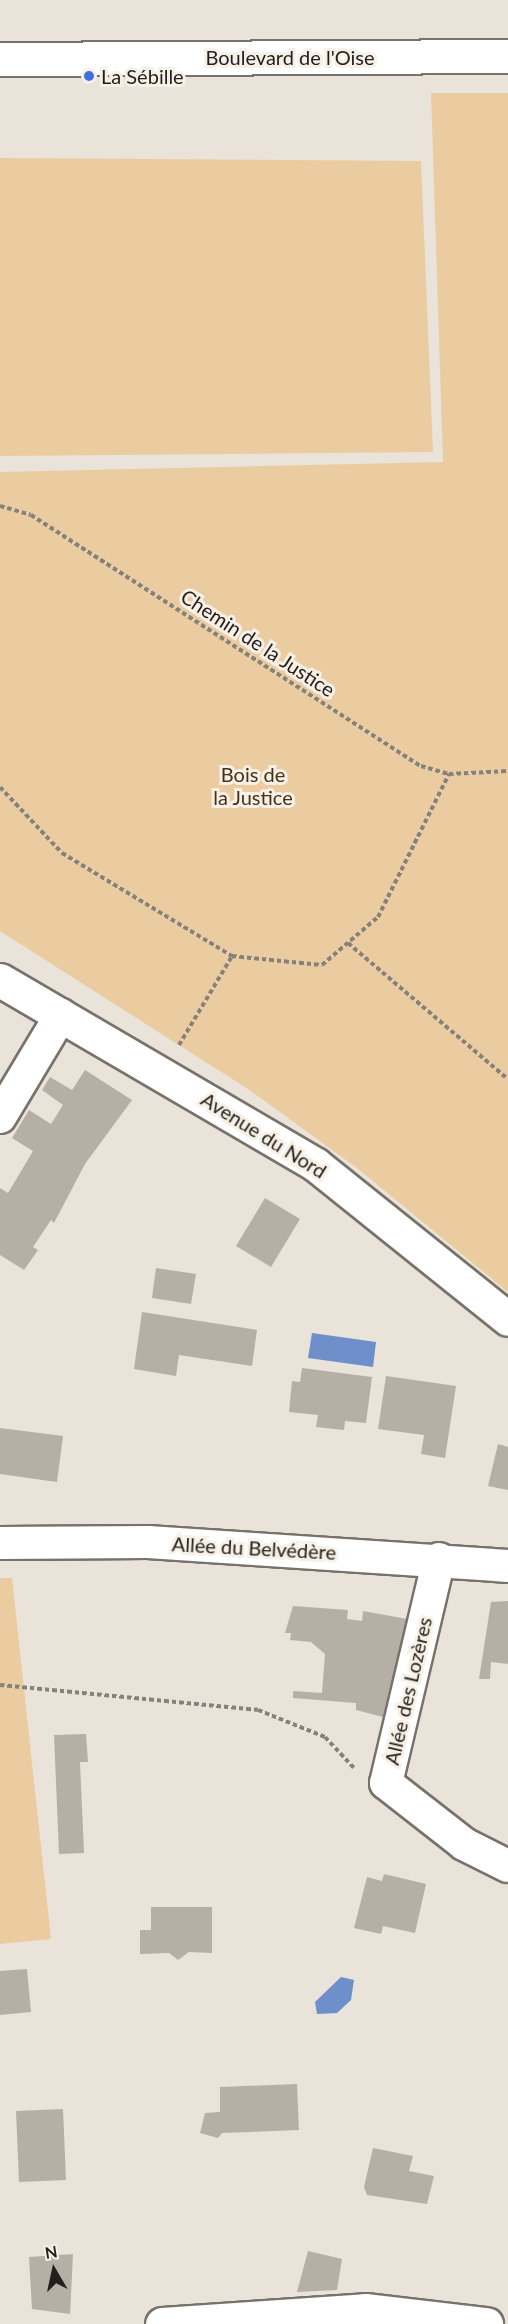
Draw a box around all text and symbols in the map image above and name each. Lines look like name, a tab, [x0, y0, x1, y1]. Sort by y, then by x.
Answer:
street label: Boulevard de l'Oise	[205, 45, 375, 69]
place label: La Sébille	[101, 64, 184, 88]
marker: La Sébille	[82, 69, 96, 83]
street label: Chemin de la Justice	[176, 584, 340, 702]
park label: Bois de la Justice	[213, 762, 293, 809]
street label: Avenue du Nord	[197, 1087, 331, 1183]
street label: Allée du Belvédère	[171, 1532, 337, 1564]
street label: Allée des Lozères	[379, 1615, 437, 1767]
north arrow	[24, 2240, 84, 2300]
text: N	[44, 2241, 59, 2262]

